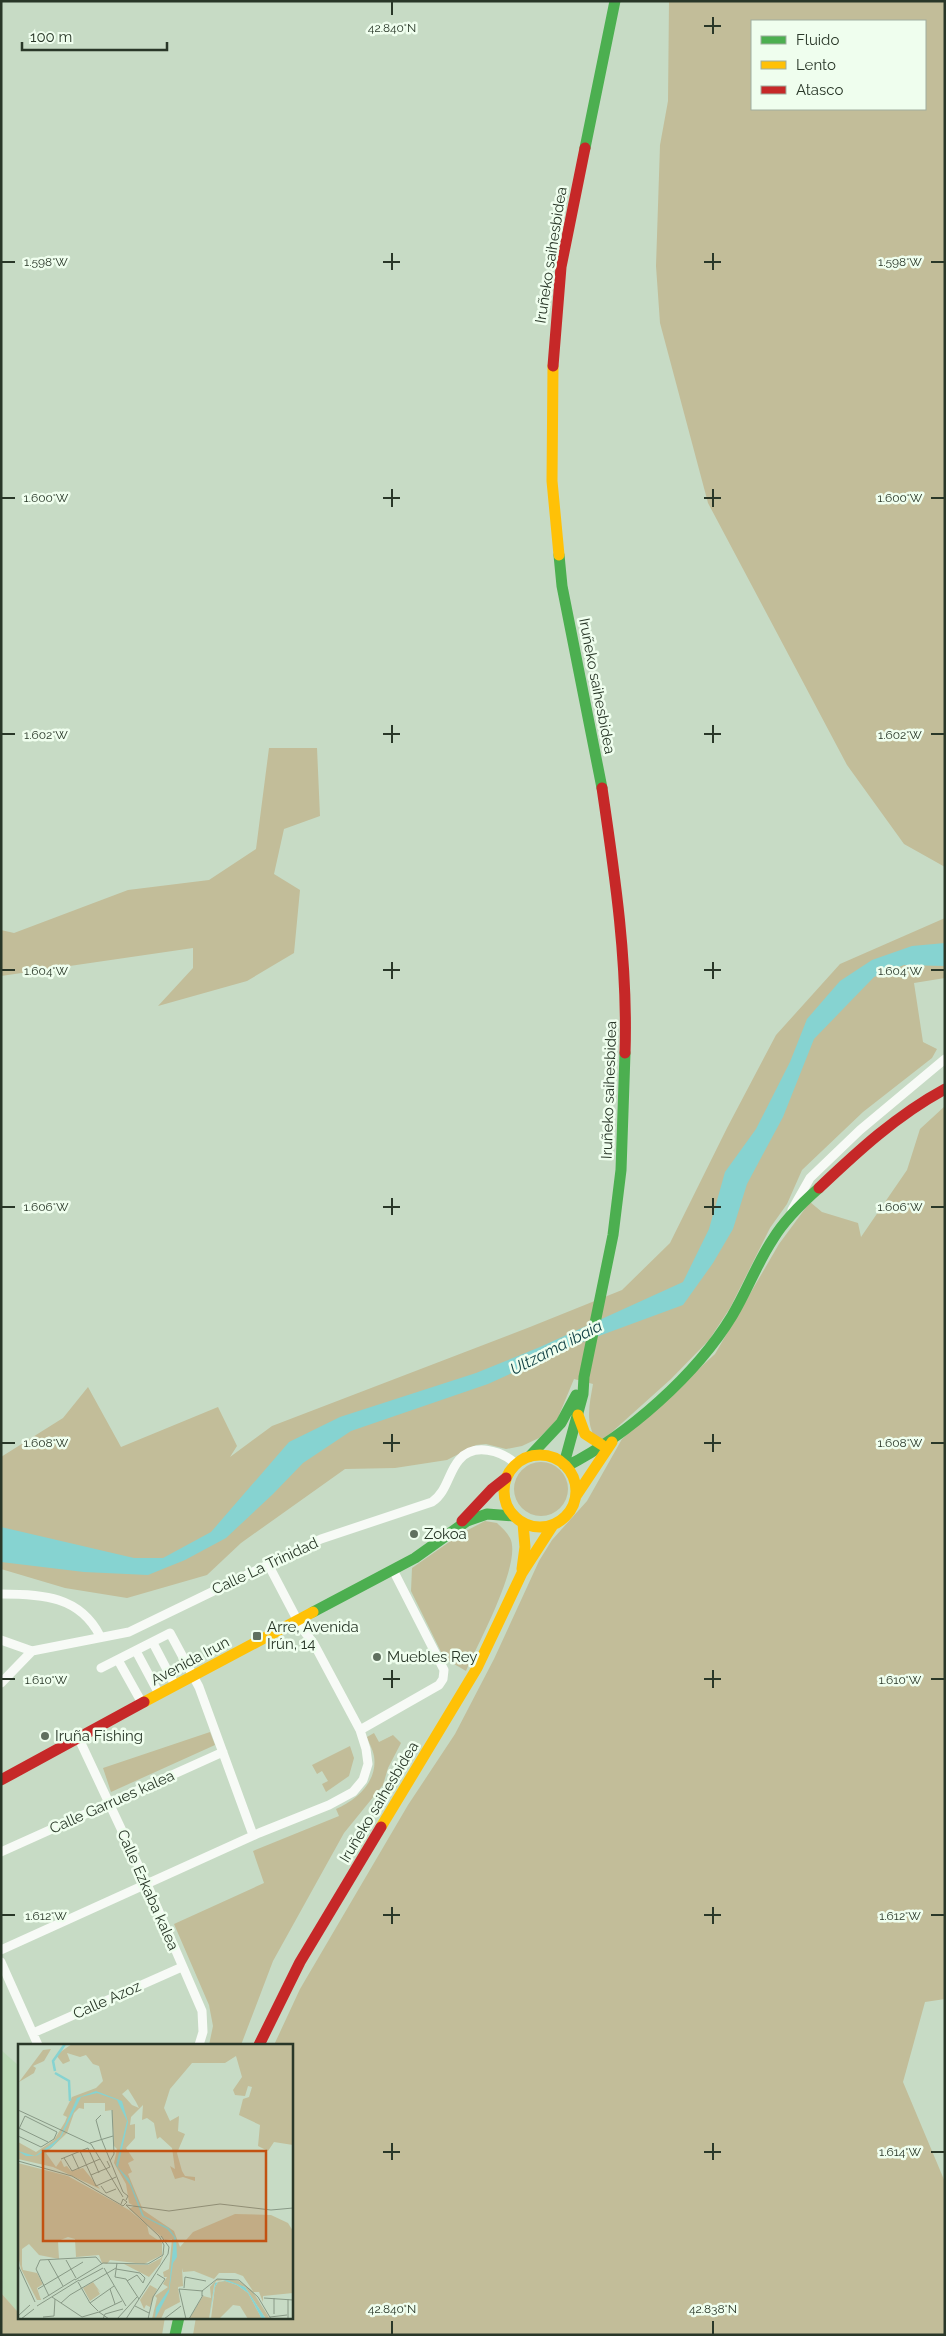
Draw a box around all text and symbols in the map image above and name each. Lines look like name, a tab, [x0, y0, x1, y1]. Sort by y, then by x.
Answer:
scale bar	[22, 20, 168, 52]
legend	[751, 20, 926, 110]
text: 42.840°N	[368, 21, 416, 35]
text: 100 m	[30, 28, 72, 46]
text: Fluido	[796, 31, 839, 49]
text: Lento	[796, 56, 836, 74]
text: Atasco	[796, 81, 843, 99]
street label: Iruñeko saihesbidea	[531, 185, 571, 325]
text: 1.598°W	[24, 255, 68, 269]
text: 1.598°W	[878, 255, 922, 269]
text: 1.600°W	[24, 491, 69, 505]
text: 1.600°W	[878, 491, 923, 505]
street label: Iruñeko saihesbidea	[575, 617, 619, 755]
text: 1.602°W	[24, 728, 68, 742]
text: 1.602°W	[878, 728, 922, 742]
text: 1.604°W	[24, 964, 69, 978]
text: 1.604°W	[878, 964, 923, 978]
street label: Iruñeko saihesbidea	[598, 1021, 620, 1159]
text: 1.606°W	[24, 1200, 69, 1214]
text: 1.606°W	[878, 1200, 923, 1214]
water label: Ultzama ibaia	[507, 1316, 606, 1379]
text: 1.608°W	[24, 1436, 69, 1450]
text: 1.608°W	[878, 1436, 923, 1450]
place label: Zokoa	[424, 1525, 467, 1543]
marker: Zokoa	[408, 1528, 420, 1540]
street label: Calle La Trinidad	[209, 1534, 321, 1598]
place label: Arre, Avenida Irún, 14	[267, 1618, 359, 1653]
marker: Arre, Avenida Irún, 14	[251, 1630, 263, 1642]
street label: Avenida Irun	[148, 1633, 232, 1689]
place label: Muebles Rey	[387, 1648, 477, 1666]
marker: Muebles Rey	[371, 1651, 383, 1663]
text: 1.610°W	[25, 1673, 68, 1687]
text: 1.610°W	[879, 1673, 922, 1687]
place label: Iruña Fishing	[55, 1727, 143, 1745]
marker: Iruña Fishing	[39, 1730, 51, 1742]
street label: Iruñeko saihesbidea	[336, 1738, 422, 1866]
street label: Calle Garrues kalea	[47, 1766, 177, 1838]
street label: Calle Ezkaba kalea	[113, 1827, 183, 1953]
text: 1.612°W	[25, 1909, 67, 1923]
text: 1.612°W	[879, 1909, 921, 1923]
street label: Calle Azoz	[70, 1977, 144, 2023]
inset map	[18, 2044, 292, 2318]
text: 1.614°W	[879, 2145, 921, 2159]
text: 42.840°N	[368, 2302, 416, 2316]
text: 42.838°N	[689, 2302, 737, 2316]

